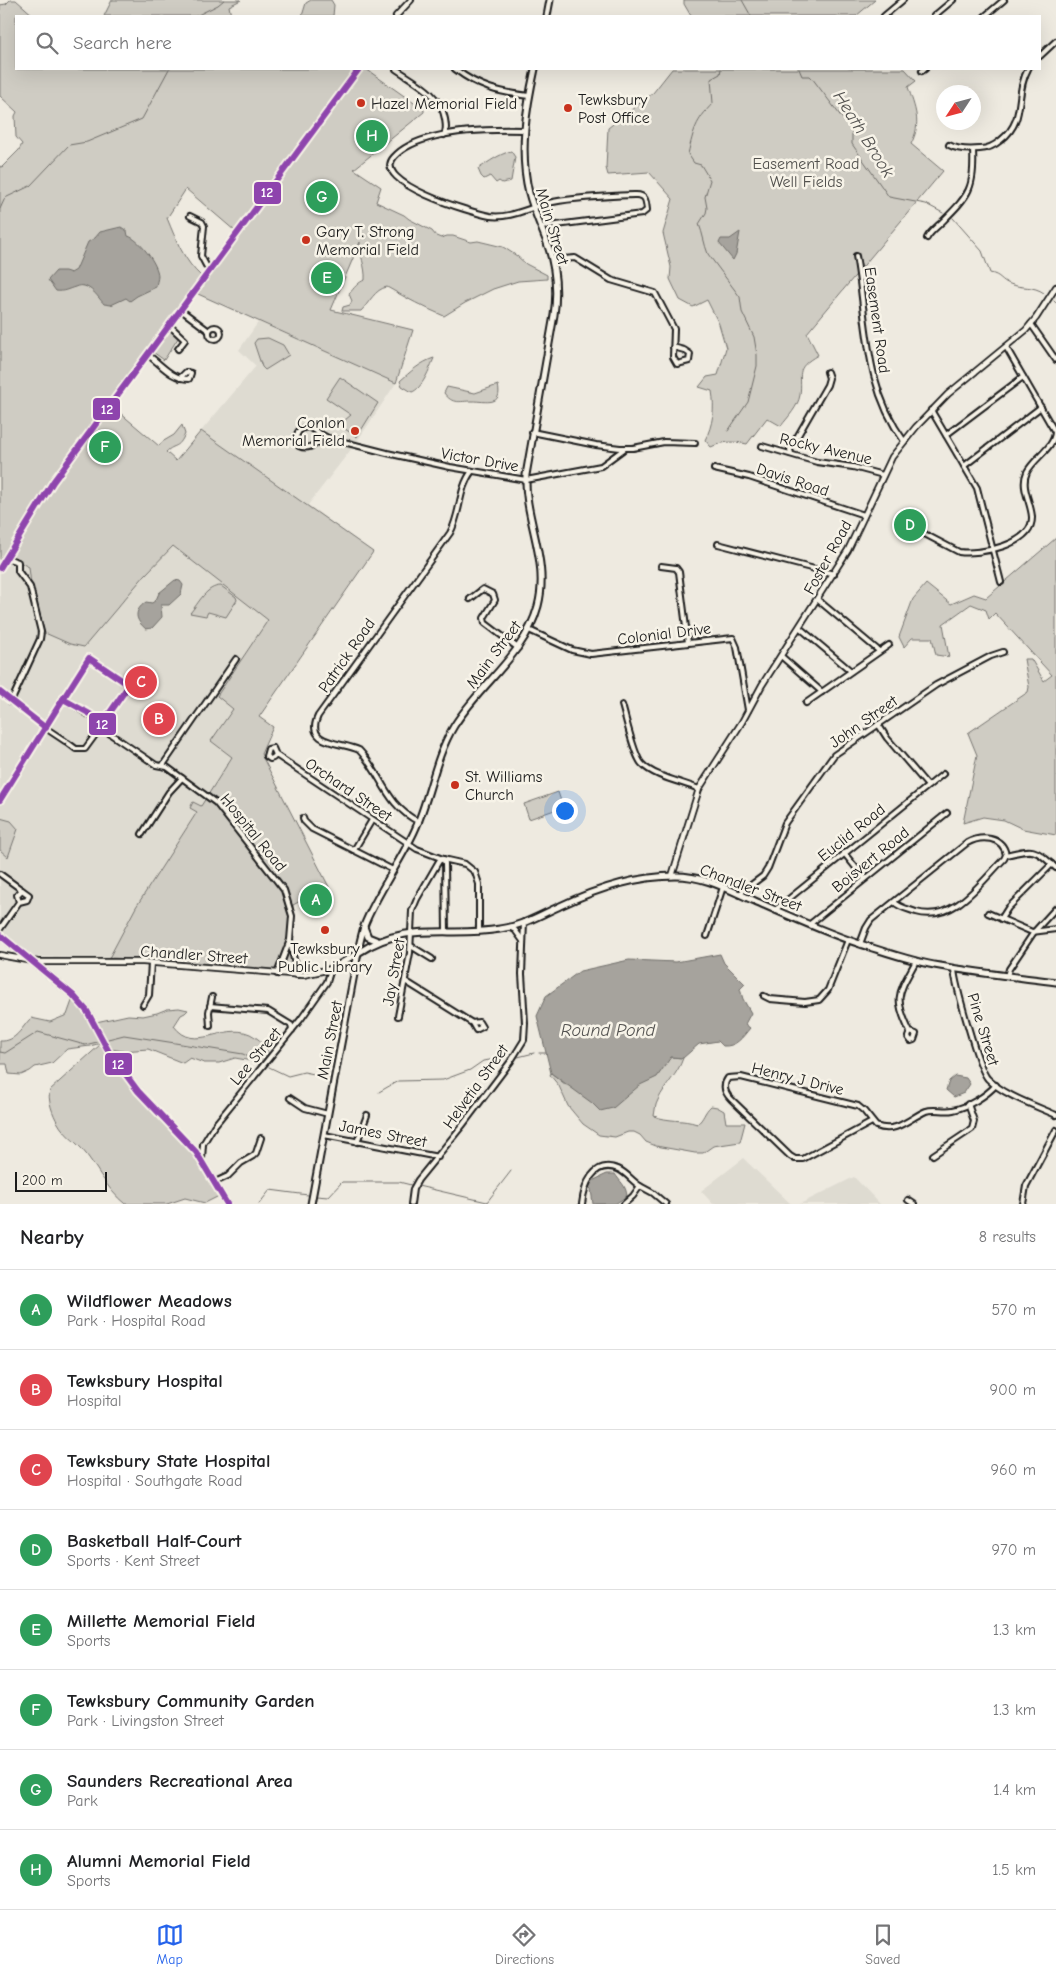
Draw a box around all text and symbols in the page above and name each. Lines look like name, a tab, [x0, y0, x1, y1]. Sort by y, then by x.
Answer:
search box	[15, 15, 1041, 70]
icon: search	[33, 29, 61, 57]
text: Search here	[73, 32, 172, 54]
north arrow	[936, 85, 981, 130]
water label: Heath Brook	[829, 87, 899, 182]
place label: Tewksbury Post Office	[578, 91, 650, 127]
place label: Hazel Memorial Field	[371, 95, 517, 113]
marker: Hazel Memorial Field	[355, 97, 367, 109]
marker: Tewksbury Post Office	[562, 102, 574, 114]
pin: H	[356, 117, 388, 155]
park label: Easement Road Well Fields	[752, 155, 860, 191]
pin: G	[306, 178, 338, 216]
line badge: 12	[253, 181, 282, 205]
text: 12	[261, 184, 273, 201]
street label: Main Street	[532, 186, 572, 267]
place label: Gary T. Strong Memorial Field	[316, 223, 419, 259]
marker: Gary T. Strong Memorial Field	[300, 234, 312, 246]
pin: E	[311, 259, 343, 297]
street label: Easement Road	[861, 266, 893, 374]
line badge: 12	[92, 397, 121, 421]
text: 12	[101, 401, 113, 418]
place label: Conlon Memorial Field	[242, 414, 345, 450]
marker: Conlon Memorial Field	[349, 425, 361, 437]
pin: F	[89, 428, 121, 466]
street label: Rocky Avenue	[778, 430, 874, 468]
street label: Victor Drive	[440, 444, 520, 476]
street label: Davis Road	[754, 460, 831, 500]
pin: D	[894, 506, 926, 544]
street label: Foster Road	[800, 517, 856, 598]
street label: Patrick Road	[315, 615, 379, 696]
street label: Main Street	[463, 617, 525, 692]
street label: Colonial Drive	[616, 619, 712, 649]
pin: C	[125, 663, 157, 701]
street label: John Street	[826, 692, 901, 752]
pin: B	[143, 700, 175, 738]
line badge: 12	[88, 712, 117, 736]
text: 12	[96, 716, 108, 733]
street label: Orchard Street	[302, 754, 395, 826]
place label: St. Williams Church	[465, 768, 543, 804]
marker: St. Williams Church	[449, 779, 461, 791]
street label: Hospital Road	[217, 790, 290, 875]
your location	[552, 798, 578, 824]
street label: Euclid Road	[814, 800, 889, 865]
street label: Boisvert Road	[828, 823, 913, 896]
street label: Chandler Street	[697, 860, 804, 916]
pin: A	[300, 881, 332, 919]
marker: Tewksbury Public Library	[319, 924, 331, 936]
street label: Jay Street	[379, 937, 409, 1007]
place label: Tewksbury Public Library	[278, 940, 373, 976]
street label: Chandler Street	[140, 942, 248, 968]
street label: Pine Street	[963, 991, 1003, 1068]
street label: Main Street	[314, 999, 346, 1081]
water label: Round Pond	[561, 1020, 656, 1041]
street label: Lee Street	[227, 1024, 285, 1089]
street label: Helvetia Street	[439, 1041, 513, 1132]
line badge: 12	[104, 1052, 133, 1076]
text: 12	[112, 1056, 124, 1073]
street label: Henry J Drive	[750, 1059, 846, 1099]
street label: James Street	[337, 1117, 429, 1151]
scale bar	[15, 1169, 108, 1192]
text: 200 m	[22, 1172, 63, 1189]
text: Nearby	[20, 1225, 84, 1249]
text: 8 results	[979, 1228, 1036, 1246]
text: Wildflower Meadows	[67, 1290, 232, 1312]
text: A	[32, 1301, 40, 1319]
text: 570 m	[991, 1301, 1036, 1319]
text: Park · Hospital Road	[67, 1312, 206, 1330]
text: Tewksbury Hospital	[67, 1370, 223, 1392]
text: B	[31, 1381, 41, 1399]
text: 900 m	[989, 1381, 1036, 1399]
text: Hospital	[67, 1392, 122, 1410]
text: Tewksbury State Hospital	[67, 1450, 270, 1472]
text: C	[31, 1461, 41, 1479]
text: 960 m	[991, 1461, 1036, 1479]
text: Hospital · Southgate Road	[67, 1472, 242, 1490]
text: Basketball Half-Court	[67, 1530, 241, 1552]
text: D	[31, 1541, 41, 1559]
text: 970 m	[992, 1541, 1036, 1559]
text: Sports · Kent Street	[67, 1552, 200, 1570]
text: Millette Memorial Field	[67, 1610, 255, 1632]
text: E	[31, 1621, 41, 1639]
text: 1.3 km	[993, 1621, 1036, 1639]
text: Sports	[67, 1632, 110, 1650]
text: Tewksbury Community Garden	[67, 1690, 315, 1712]
text: F	[31, 1701, 41, 1719]
text: 1.3 km	[993, 1701, 1036, 1719]
text: Park · Livingston Street	[67, 1712, 224, 1730]
text: Saunders Recreational Area	[67, 1770, 293, 1792]
text: G	[30, 1781, 42, 1799]
text: 1.4 km	[993, 1781, 1036, 1799]
text: Park	[67, 1792, 98, 1810]
text: Alumni Memorial Field	[67, 1850, 251, 1872]
text: H	[30, 1861, 42, 1879]
text: 1.5 km	[992, 1861, 1036, 1879]
text: Sports	[67, 1872, 110, 1890]
tab: Map	[156, 1921, 184, 1968]
tab: Directions	[495, 1921, 554, 1968]
tab: Saved	[865, 1921, 900, 1968]

